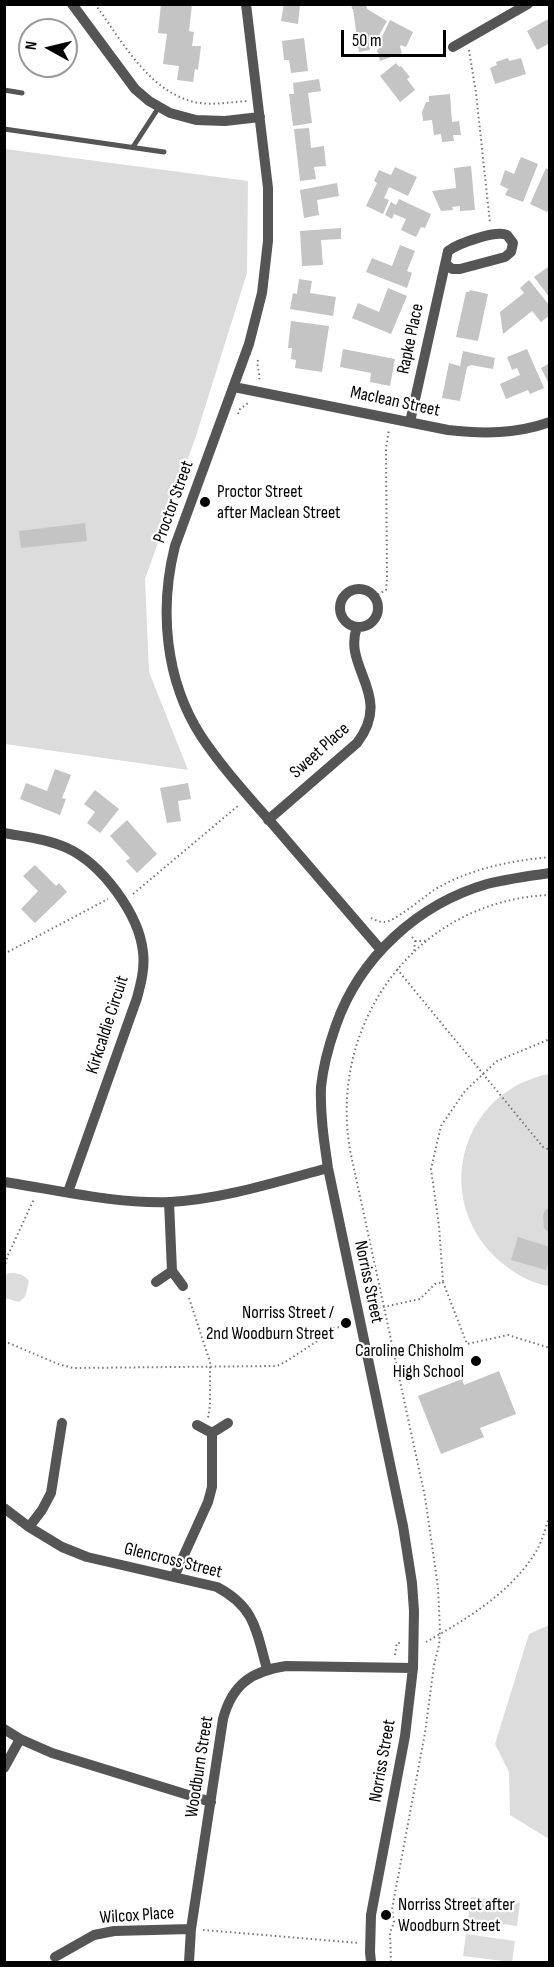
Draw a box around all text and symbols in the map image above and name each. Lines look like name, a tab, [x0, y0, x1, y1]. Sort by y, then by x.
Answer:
north arrow	[18, 18, 78, 78]
scale bar	[344, 18, 449, 56]
text: 50 m	[352, 30, 382, 51]
text: N	[22, 40, 42, 51]
street label: Rapke Place	[393, 302, 429, 376]
street label: Maclean Street	[348, 382, 442, 422]
street label: Proctor Street	[149, 458, 199, 546]
place label: Proctor Street after Maclean Street	[217, 481, 341, 524]
marker: Proctor Street after Maclean Street	[198, 495, 212, 509]
street label: Sweet Place	[286, 719, 354, 783]
street label: Kirkcaldie Circuit	[82, 973, 134, 1077]
street label: Norriss Street	[349, 1239, 387, 1325]
place label: Norriss Street / 2nd Woodburn Street	[206, 1302, 334, 1344]
marker: Norriss Street / 2nd Woodburn Street	[339, 1316, 353, 1330]
place label: Caroline Chisholm High School	[355, 1340, 464, 1382]
marker: Caroline Chisholm High School	[469, 1354, 483, 1368]
street label: Glencross Street	[122, 1538, 224, 1584]
street label: Woodburn Street	[181, 1715, 219, 1819]
street label: Norriss Street	[365, 1718, 401, 1804]
place label: Norriss Street after Woodburn Street	[398, 1894, 515, 1936]
street label: Wilcox Place	[99, 1903, 175, 1929]
marker: Norriss Street after Woodburn Street	[379, 1908, 393, 1922]

